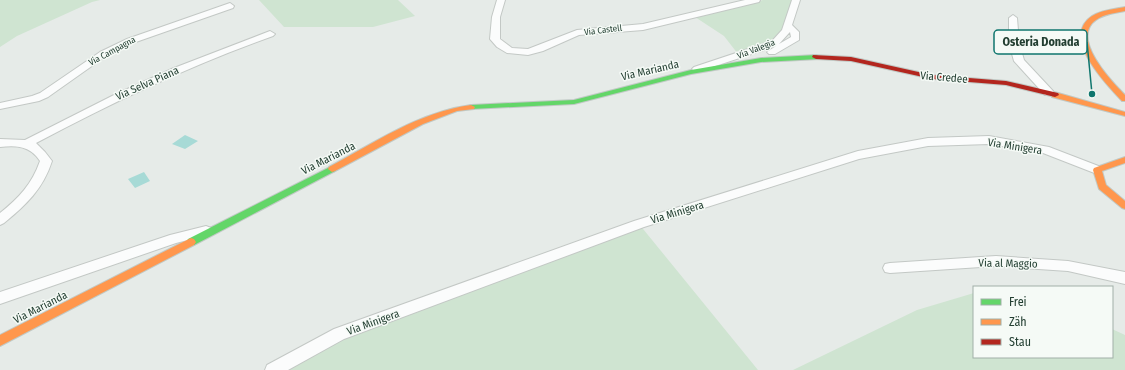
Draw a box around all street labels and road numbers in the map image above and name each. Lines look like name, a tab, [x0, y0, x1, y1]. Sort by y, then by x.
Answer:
street label: Via Castell	[584, 23, 623, 37]
street label: Via Campagna	[87, 34, 138, 68]
street label: Via Valegia	[736, 37, 777, 61]
street label: Via Marianda	[620, 58, 680, 83]
street label: Via Selva Piana	[114, 64, 181, 103]
street label: Via Credee	[920, 69, 968, 86]
street label: Via Minigera	[987, 136, 1043, 157]
street label: Via Marianda	[299, 139, 357, 178]
street label: Via Minigera	[649, 198, 705, 227]
street label: Via al Maggio	[978, 256, 1038, 271]
street label: Via Marianda	[11, 288, 69, 327]
street label: Via Minigera	[345, 307, 401, 338]

